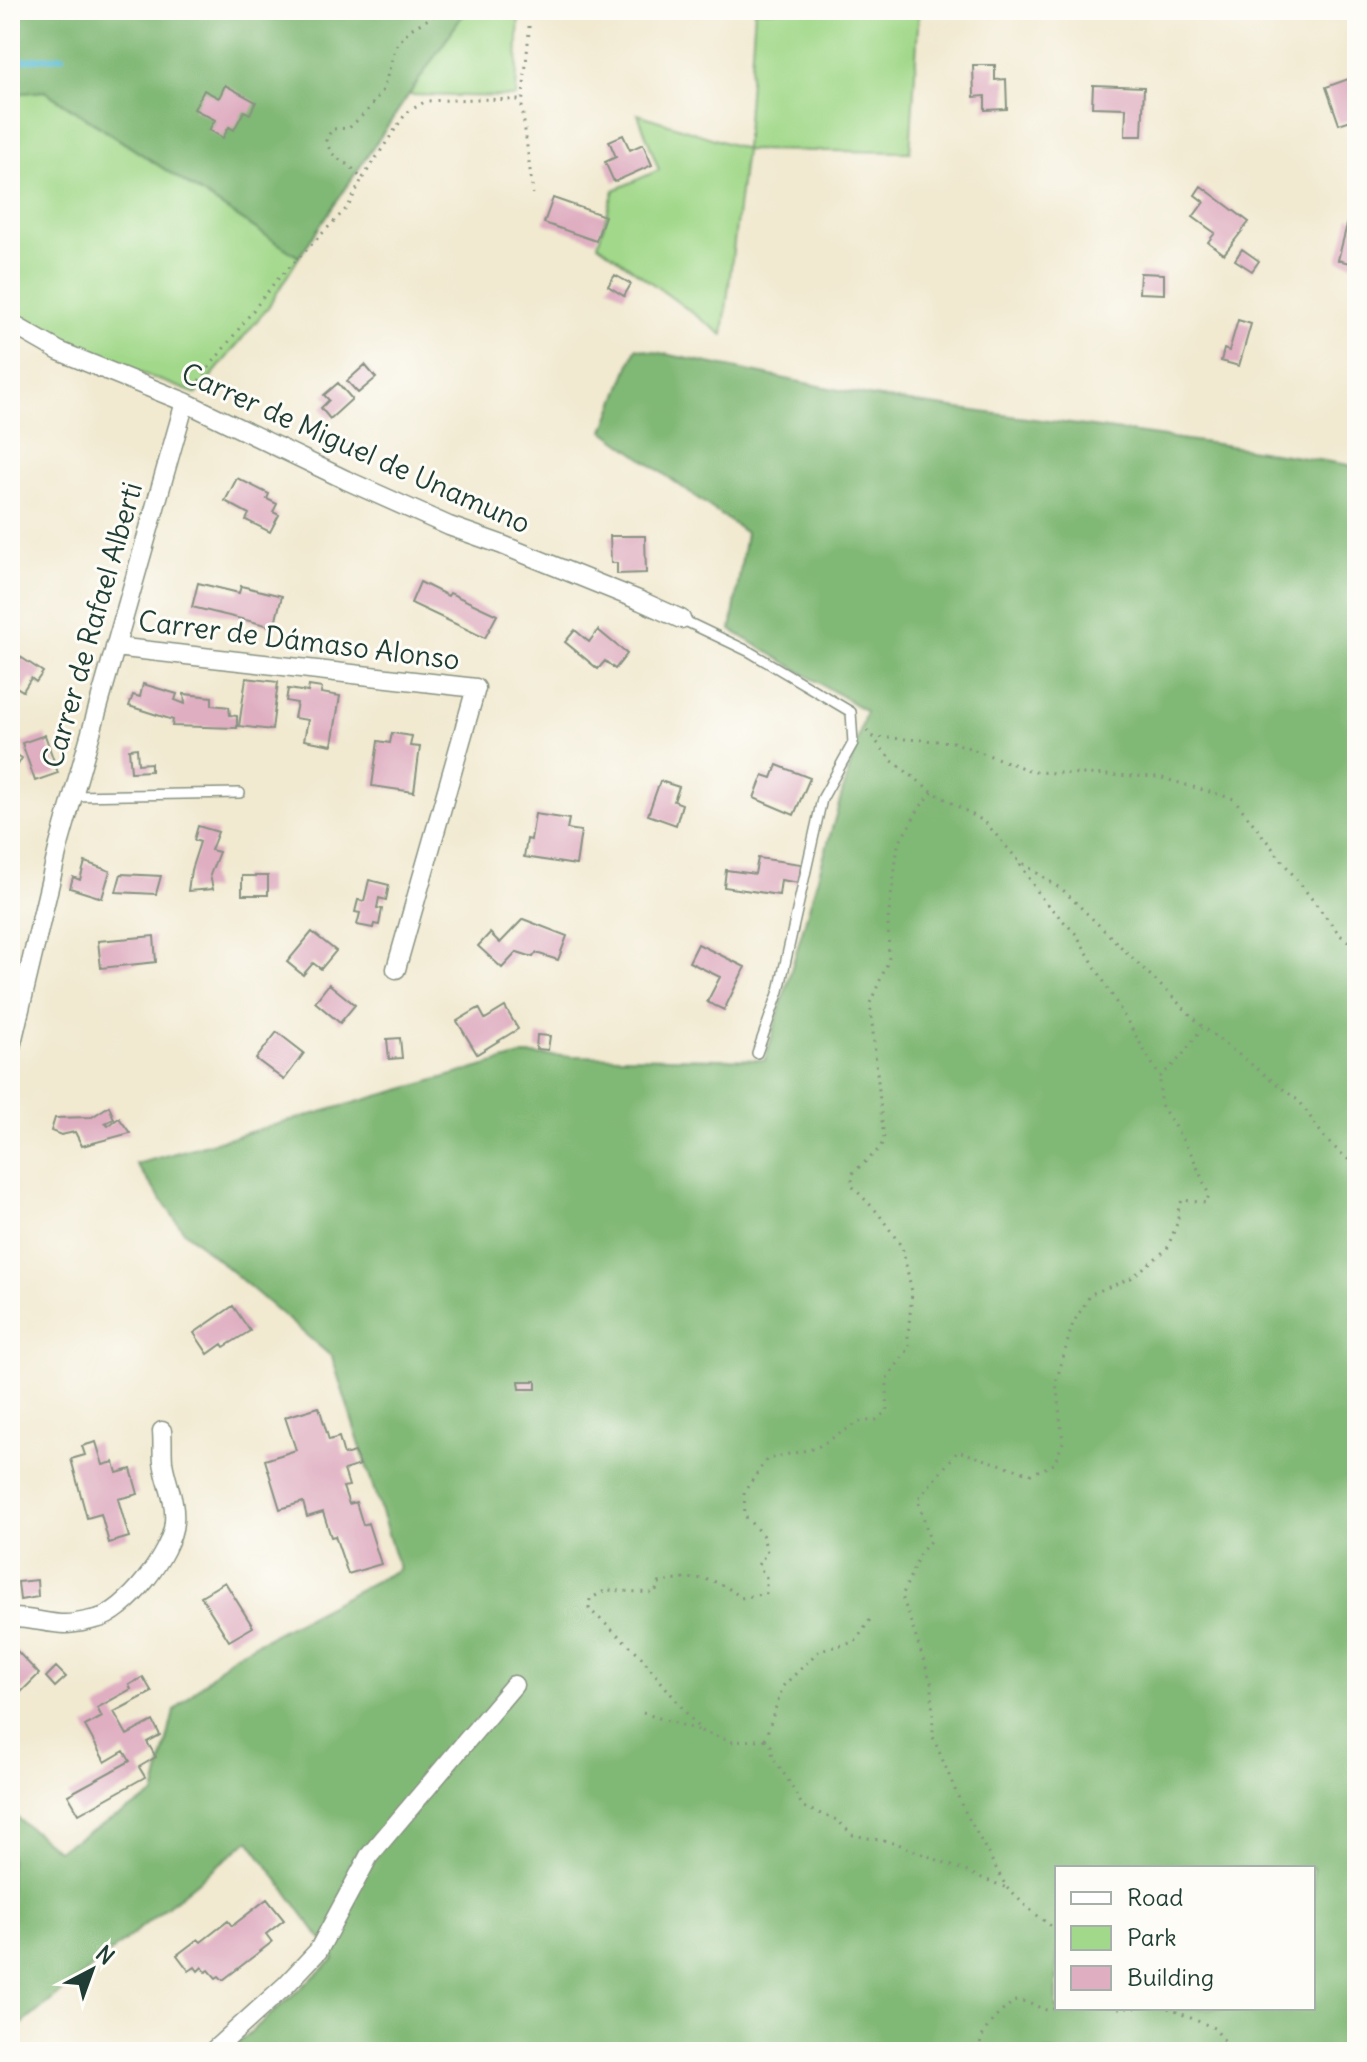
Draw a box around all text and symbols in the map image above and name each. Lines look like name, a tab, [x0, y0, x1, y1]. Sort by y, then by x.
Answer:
street label: Carrer de Miguel de Unamuno	[176, 355, 536, 541]
street label: Carrer de Rafael Alberti	[34, 478, 150, 772]
street label: Carrer de Dámaso Alonso	[136, 602, 462, 678]
legend	[1055, 1866, 1315, 2010]
text: Road	[1127, 1882, 1183, 1912]
text: Park	[1127, 1922, 1177, 1952]
north arrow	[52, 1930, 132, 2010]
text: N	[90, 1939, 120, 1970]
text: Building	[1127, 1962, 1214, 1992]

